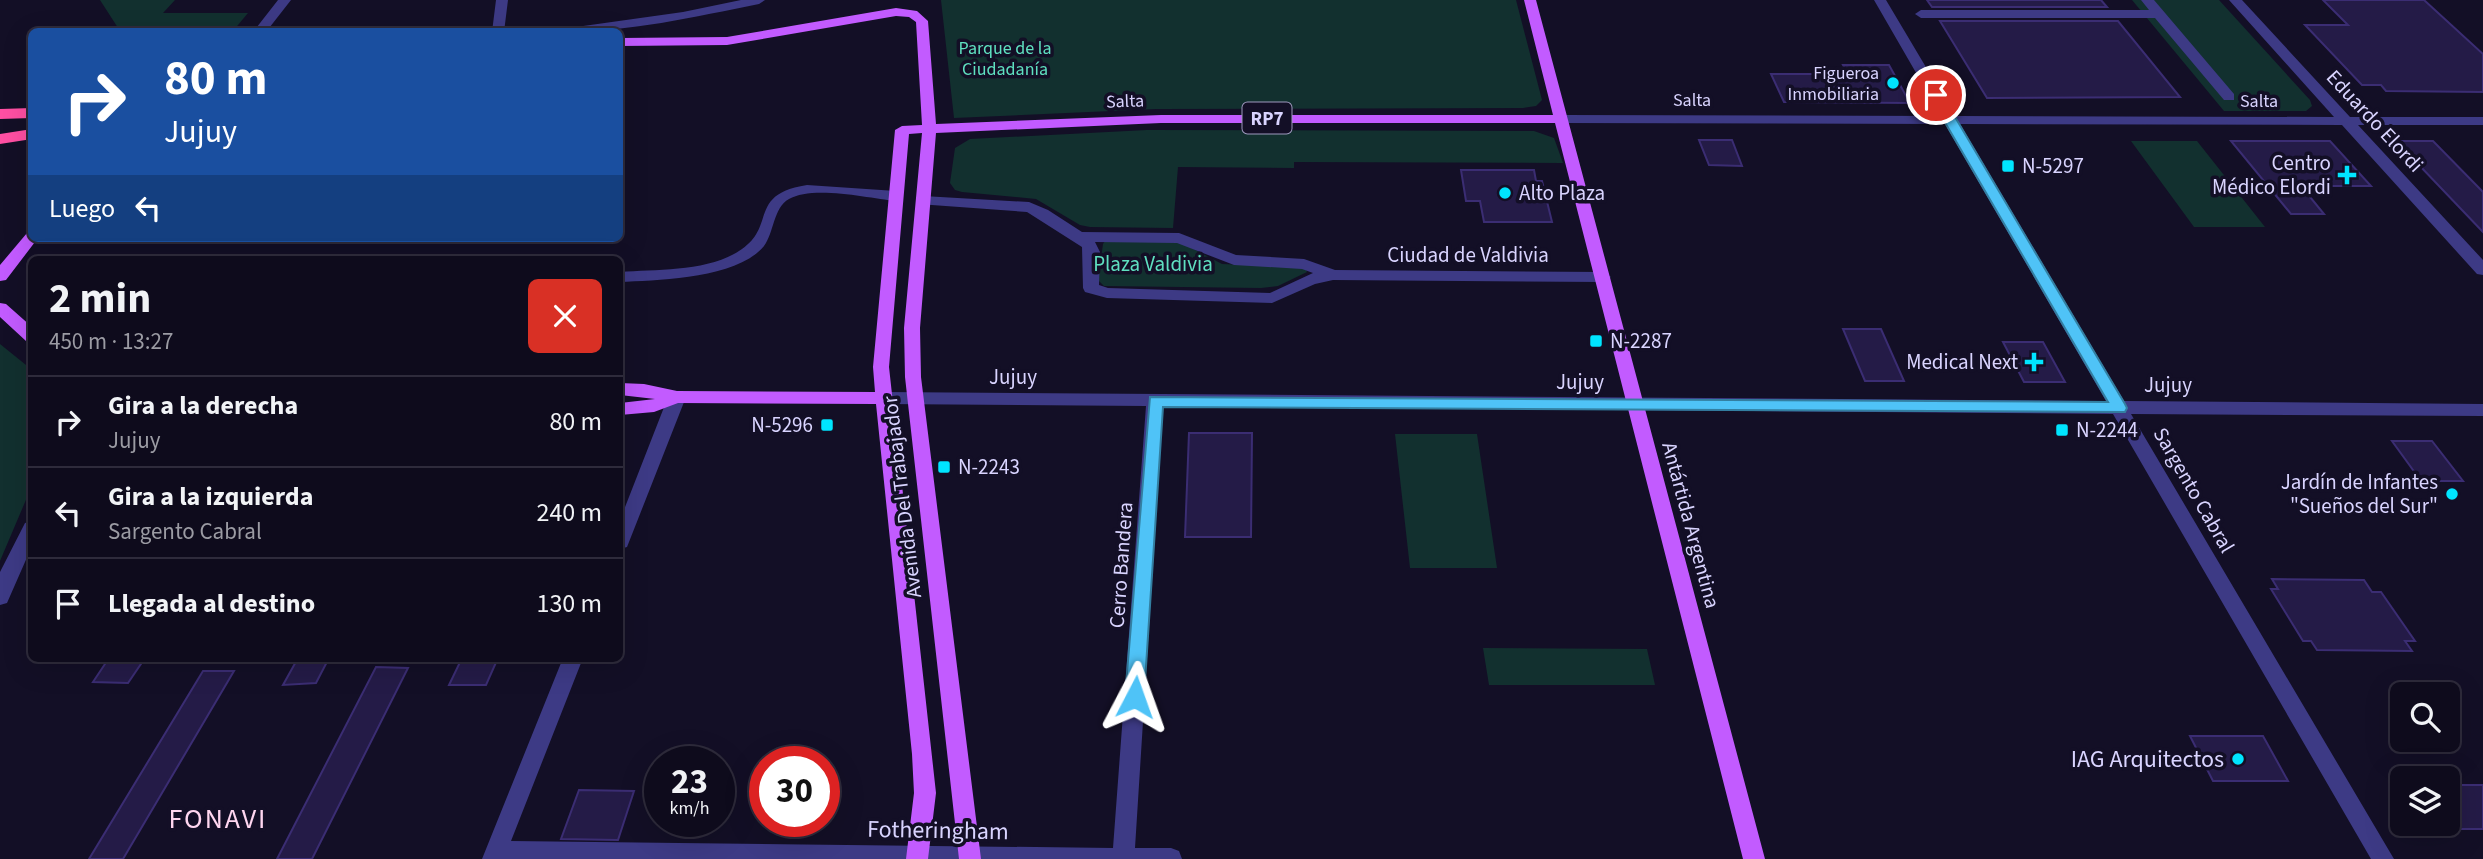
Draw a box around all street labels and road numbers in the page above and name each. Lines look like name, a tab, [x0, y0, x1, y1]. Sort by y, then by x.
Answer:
street label: Eduardo Elordi	[2320, 63, 2430, 179]
street label: Salta	[1106, 88, 1144, 115]
street label: Salta	[1673, 88, 1711, 113]
street label: Salta	[2240, 89, 2278, 114]
road number: RP7	[1242, 102, 1292, 134]
street label: Ciudad de Valdivia	[1387, 240, 1549, 270]
street label: Jujuy	[989, 362, 1037, 392]
street label: Jujuy	[1556, 367, 1604, 397]
street label: Jujuy	[2144, 370, 2192, 400]
street label: Avenida Del Trabajador	[875, 394, 929, 600]
street label: Sargento Cabral	[2146, 422, 2242, 558]
street label: Antártida Argentina	[1654, 438, 1728, 612]
street label: Cerro Bandera	[1102, 501, 1140, 629]
street label: Fotheringham	[867, 812, 1009, 849]

